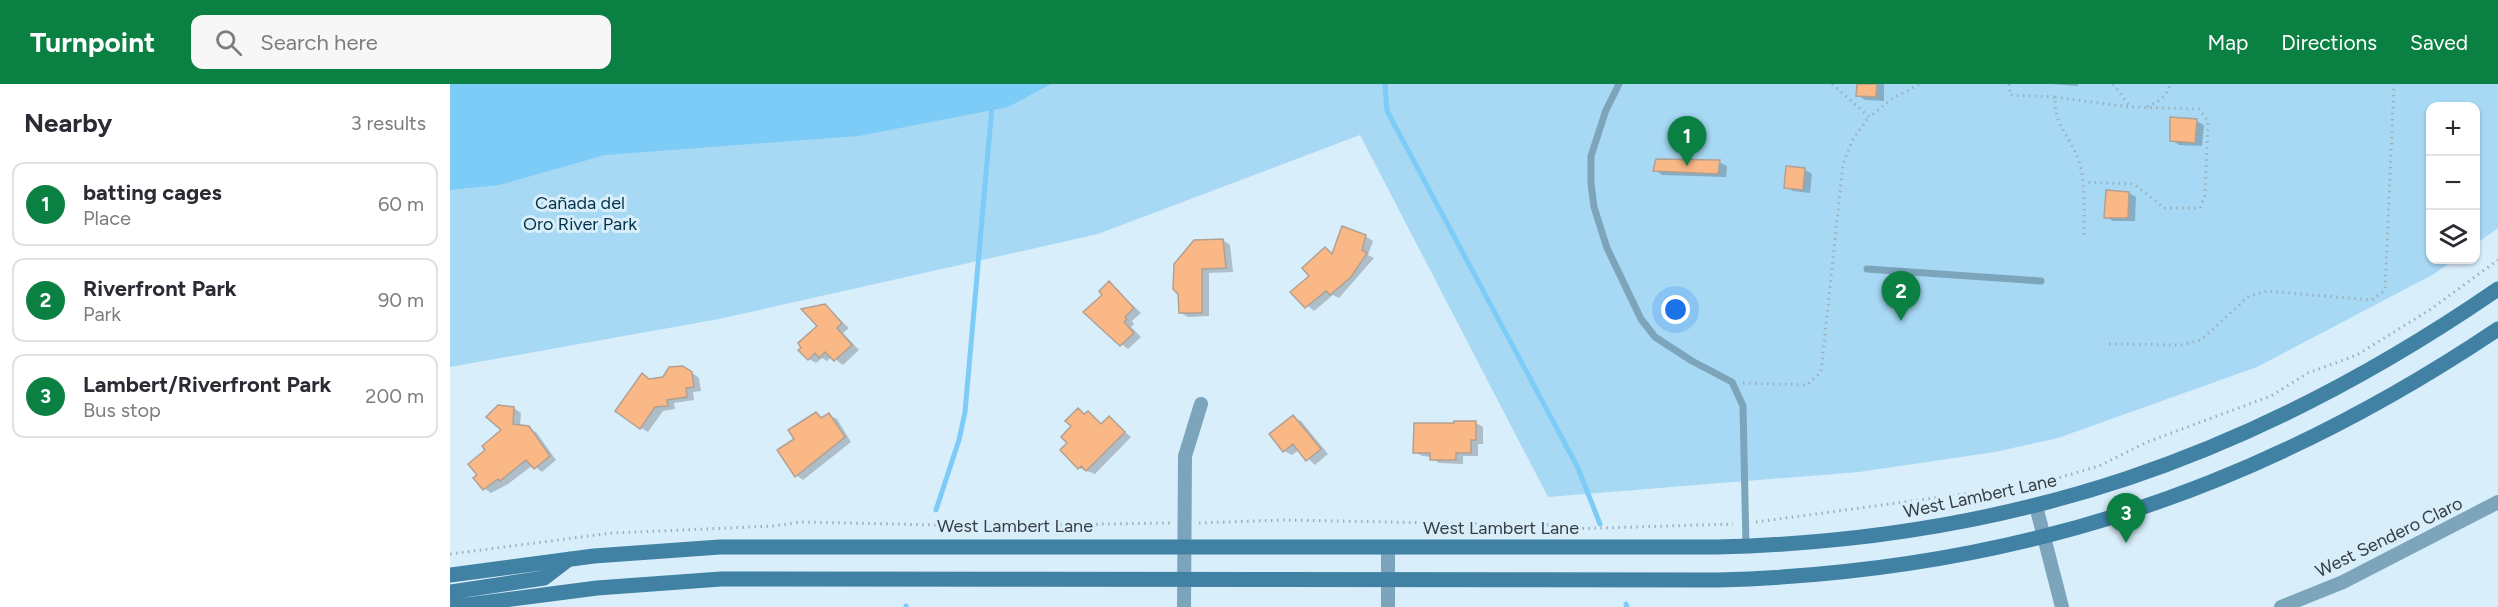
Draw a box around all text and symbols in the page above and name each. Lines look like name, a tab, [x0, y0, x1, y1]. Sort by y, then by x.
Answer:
search box	[191, 15, 611, 69]
text: Turnpoint	[30, 25, 155, 59]
icon: search	[212, 26, 245, 59]
text: Search here	[260, 29, 378, 56]
text: Map	[2207, 30, 2248, 55]
text: Directions	[2281, 30, 2377, 55]
text: Saved	[2410, 30, 2468, 55]
map controls	[2426, 102, 2480, 264]
button: +	[2426, 102, 2480, 156]
text: Nearby	[24, 107, 112, 139]
text: 3 results	[351, 111, 426, 135]
pin: 1	[1668, 116, 1706, 166]
button: −	[2426, 156, 2480, 210]
text: batting cages	[83, 179, 222, 206]
text: 1	[41, 192, 50, 216]
text: 60 m	[378, 192, 424, 216]
park label: Cañada del Oro River Park	[523, 192, 637, 235]
text: Place	[83, 206, 131, 230]
button: layers	[2426, 210, 2480, 264]
pin: 2	[1882, 272, 1920, 321]
text: Riverfront Park	[83, 275, 237, 302]
text: 2	[40, 288, 51, 312]
text: 90 m	[378, 288, 424, 312]
your location	[1661, 295, 1690, 324]
text: Park	[83, 302, 121, 326]
text: Lambert/Riverfront Park	[83, 371, 331, 398]
text: 3	[40, 384, 51, 408]
text: 200 m	[365, 384, 424, 408]
text: Bus stop	[83, 398, 161, 422]
street label: West Lambert Lane	[1901, 469, 2059, 523]
street label: West Sendero Claro	[2312, 492, 2466, 582]
pin: 3	[2106, 494, 2146, 543]
street label: West Lambert Lane	[937, 515, 1093, 537]
street label: West Lambert Lane	[1423, 517, 1579, 539]

